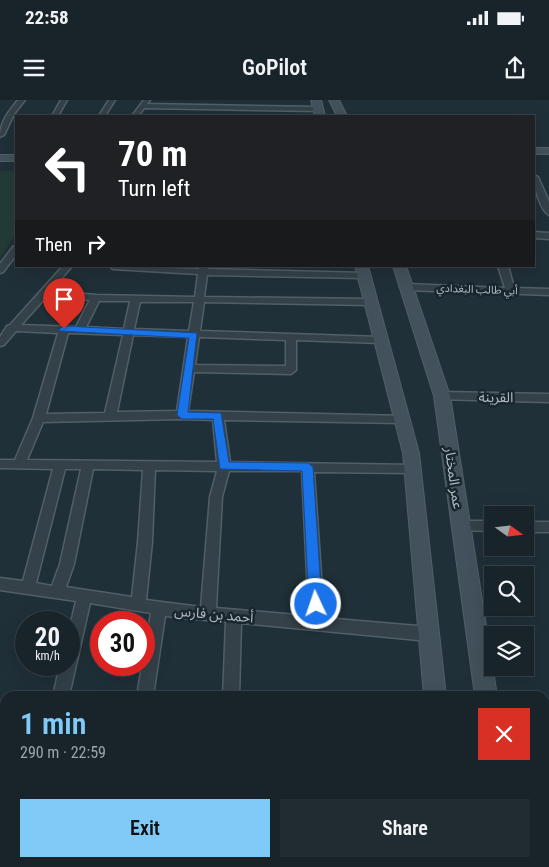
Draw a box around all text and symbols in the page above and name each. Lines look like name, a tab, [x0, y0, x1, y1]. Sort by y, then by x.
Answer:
text: 22:58	[25, 6, 69, 29]
icon: menu	[20, 54, 48, 82]
icon: share	[501, 54, 529, 82]
text: GoPilot	[242, 55, 307, 80]
text: 70 m	[118, 134, 187, 175]
icon: left	[35, 135, 100, 200]
text: Turn left	[118, 176, 190, 201]
icon: right	[82, 230, 110, 258]
text: Then	[35, 233, 72, 256]
pin	[43, 278, 85, 329]
street label: أبي طالب البغدادي	[436, 281, 518, 300]
icon: arrive	[50, 285, 78, 313]
street label: القرينة	[478, 389, 514, 406]
street label: عمر المختار	[441, 445, 466, 510]
north arrow	[484, 506, 534, 556]
map controls	[484, 506, 534, 676]
button: search	[484, 566, 534, 616]
position arrow	[289, 577, 341, 629]
street label: أحمد بن فارس	[174, 602, 255, 626]
speed limit sign: 30	[90, 611, 155, 676]
text: 20	[35, 623, 60, 652]
button: layers	[484, 626, 534, 676]
text: km/h	[35, 649, 60, 663]
text: 1 min	[20, 706, 86, 741]
button: close	[478, 708, 530, 760]
text: 290 m · 22:59	[20, 743, 106, 762]
button: Exit	[20, 799, 270, 857]
button: Share	[280, 799, 530, 857]

